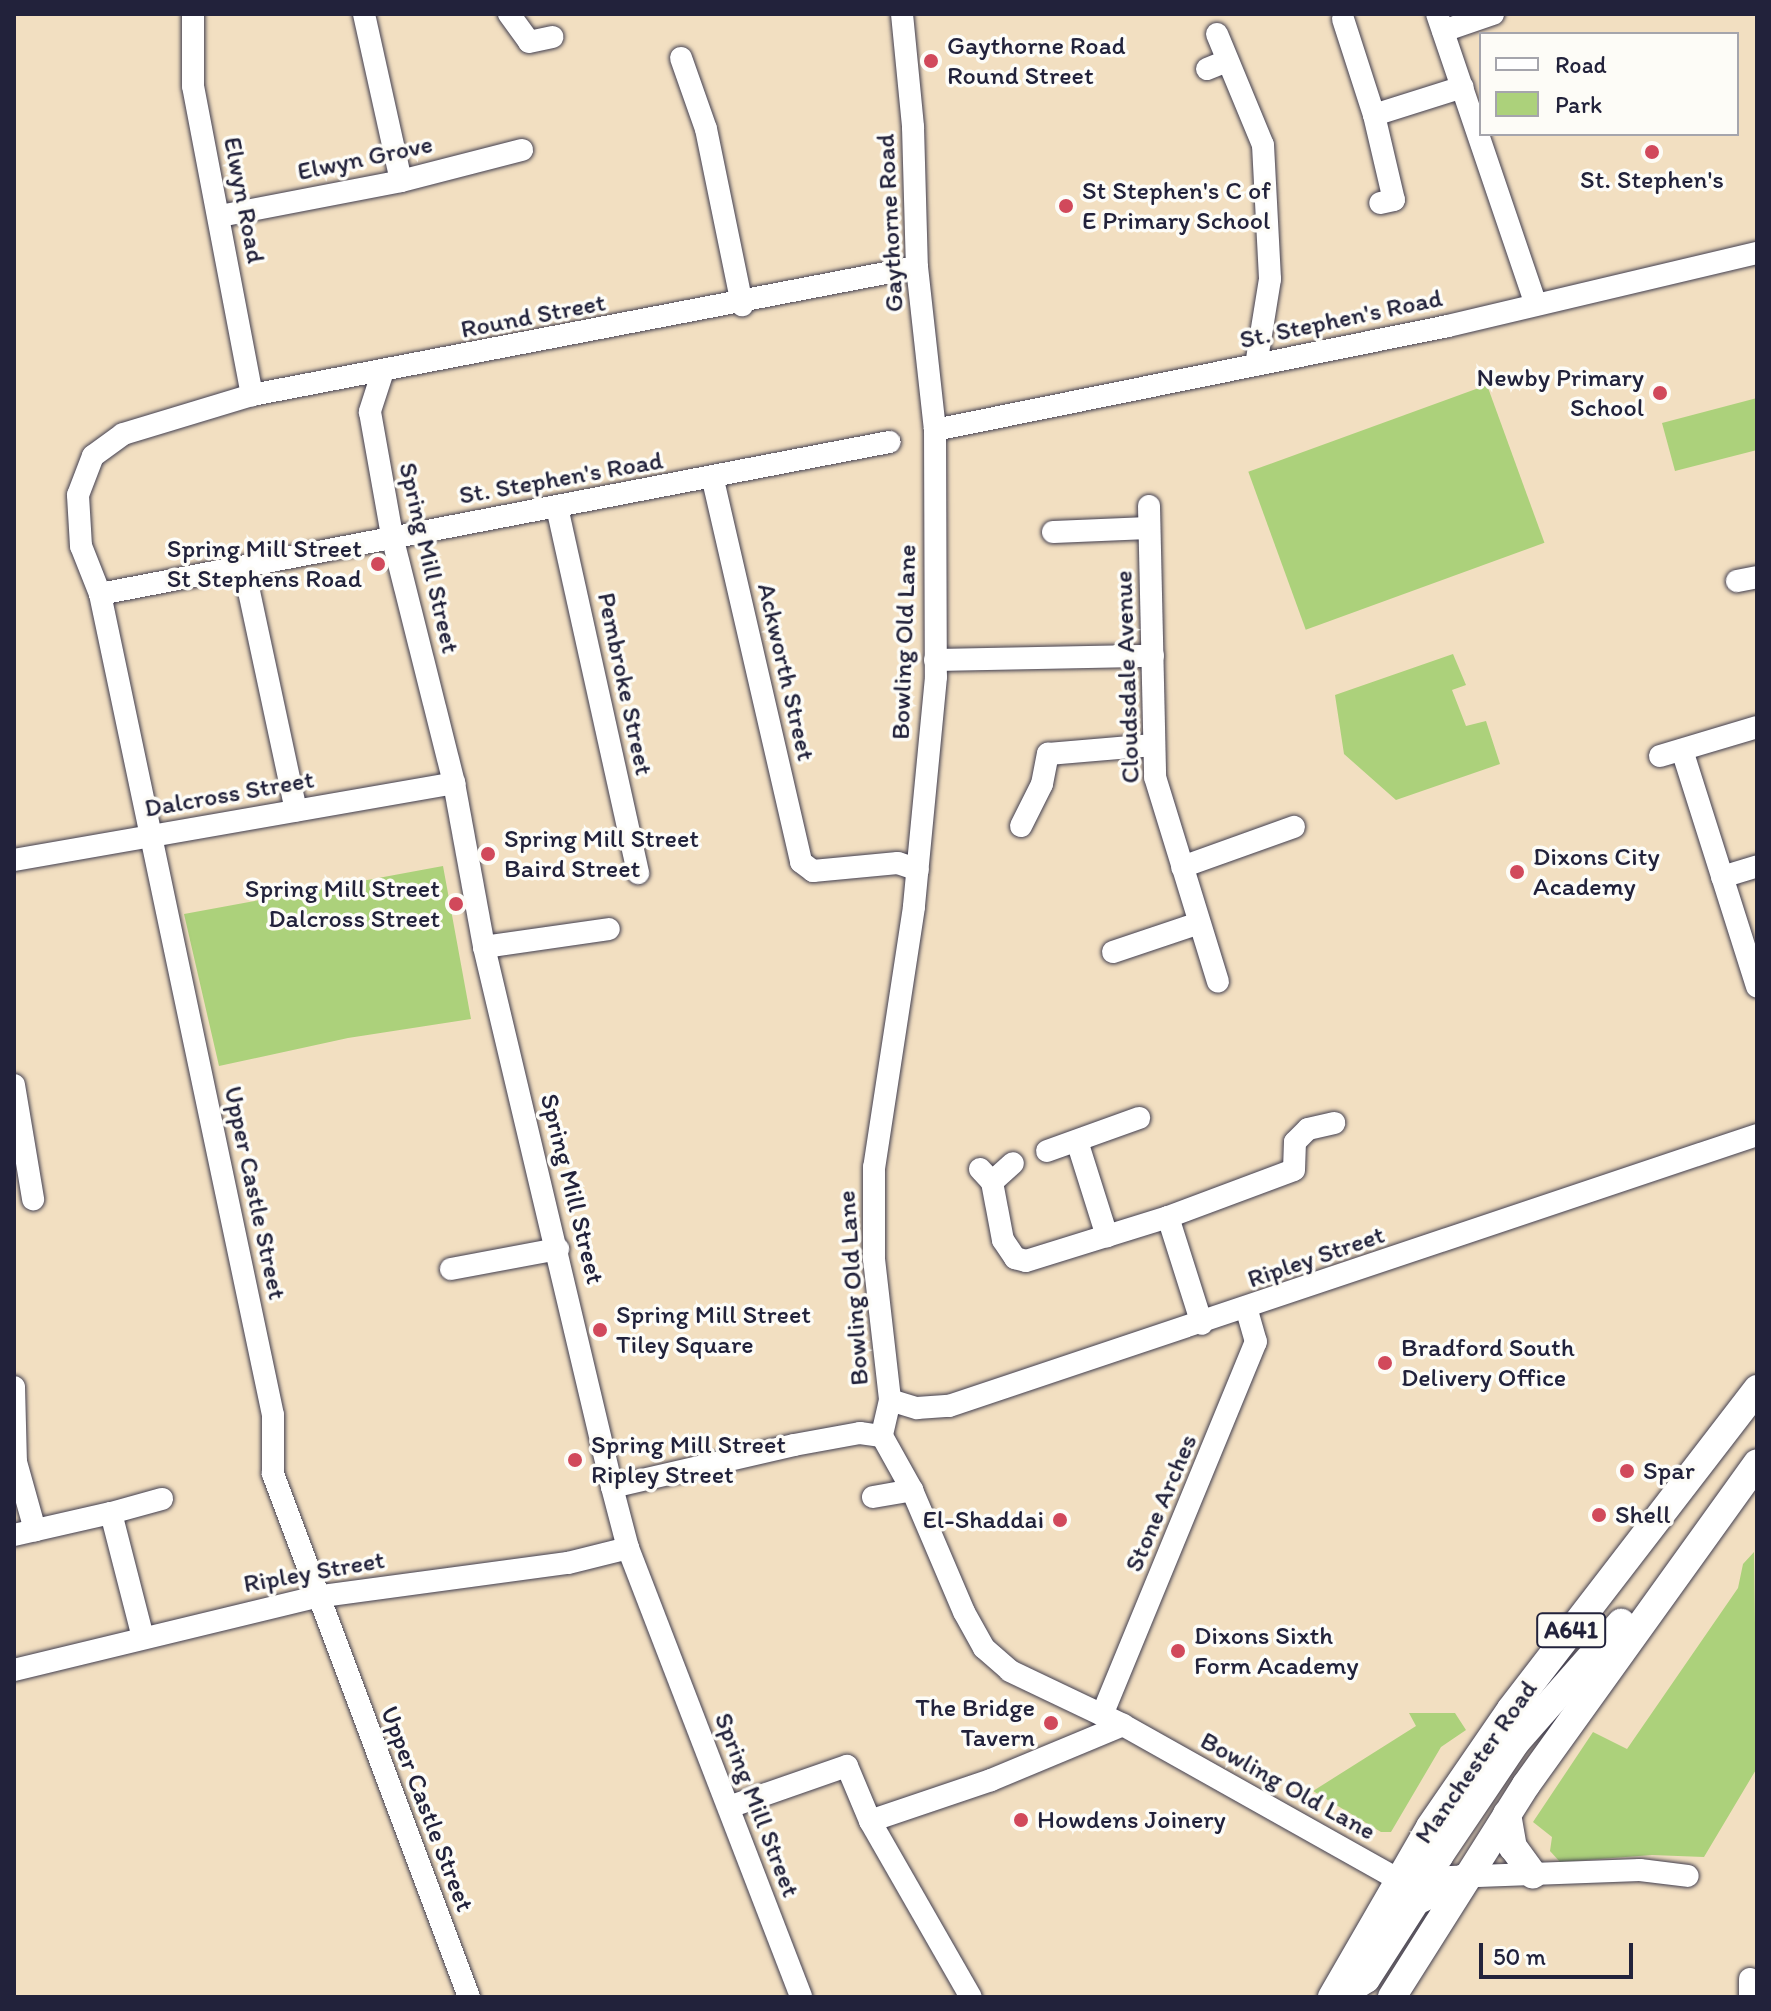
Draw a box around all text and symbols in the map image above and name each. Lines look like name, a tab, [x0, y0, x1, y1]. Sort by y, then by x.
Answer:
place label: Gaythorne Road Round Street	[947, 30, 1126, 92]
legend	[1479, 32, 1739, 136]
text: Road	[1555, 50, 1607, 79]
marker: Gaythorne Road Round Street	[922, 52, 940, 70]
text: Park	[1555, 90, 1602, 119]
street label: Elwyn Grove	[294, 128, 436, 188]
street label: Gaythorne Road	[870, 133, 910, 313]
street label: Elwyn Road	[216, 134, 272, 266]
marker: St. Stephen's	[1643, 143, 1661, 161]
place label: St. Stephen's	[1580, 164, 1724, 196]
place label: St Stephen's C of E Primary School	[1082, 175, 1271, 236]
marker: St Stephen's C of E Primary School	[1057, 197, 1075, 215]
street label: St. Stephen's Road	[1237, 282, 1445, 356]
street label: Round Street	[458, 287, 608, 345]
place label: Newby Primary School	[1477, 362, 1644, 424]
marker: Newby Primary School	[1651, 384, 1669, 402]
street label: St. Stephen's Road	[457, 445, 665, 511]
street label: Spring Mill Street	[392, 459, 466, 657]
place label: Spring Mill Street St Stephens Road	[167, 533, 362, 594]
street label: Bowling Old Lane	[885, 544, 923, 740]
marker: Spring Mill Street St Stephens Road	[369, 555, 387, 573]
street label: Cloudsdale Avenue	[1108, 571, 1146, 783]
street label: Ackworth Street	[750, 580, 822, 764]
street label: Pembroke Street	[590, 590, 660, 778]
street label: Dalcross Street	[142, 764, 316, 824]
place label: Spring Mill Street Baird Street	[504, 823, 699, 884]
place label: Dixons City Academy	[1533, 841, 1660, 902]
marker: Spring Mill Street Baird Street	[479, 845, 497, 863]
marker: Dixons City Academy	[1508, 863, 1526, 881]
place label: Spring Mill Street Dalcross Street	[245, 873, 440, 934]
marker: Spring Mill Street Dalcross Street	[447, 895, 465, 913]
street label: Upper Castle Street	[217, 1083, 293, 1303]
street label: Spring Mill Street	[533, 1091, 611, 1287]
street label: Bowling Old Lane	[831, 1189, 875, 1387]
street label: Ripley Street	[1243, 1219, 1389, 1295]
place label: Spring Mill Street Tiley Square	[616, 1299, 811, 1360]
marker: Spring Mill Street Tiley Square	[591, 1321, 609, 1339]
place label: Bradford South Delivery Office	[1401, 1332, 1574, 1394]
marker: Bradford South Delivery Office	[1376, 1354, 1394, 1372]
place label: Spring Mill Street Ripley Street	[591, 1429, 786, 1490]
street label: Stone Arches	[1118, 1430, 1204, 1576]
marker: Spring Mill Street Ripley Street	[566, 1451, 584, 1469]
place label: Spar	[1643, 1455, 1695, 1487]
marker: Spar	[1618, 1462, 1636, 1480]
place label: Shell	[1615, 1499, 1671, 1531]
place label: El-Shaddai	[923, 1504, 1044, 1536]
marker: Shell	[1590, 1506, 1608, 1524]
marker: El-Shaddai	[1051, 1511, 1069, 1529]
street label: Ripley Street	[241, 1544, 387, 1600]
road number: A641	[1535, 1610, 1607, 1650]
place label: Dixons Sixth Form Academy	[1194, 1620, 1360, 1682]
marker: Dixons Sixth Form Academy	[1169, 1642, 1187, 1660]
street label: Manchester Road	[1408, 1674, 1544, 1850]
place label: The Bridge Tavern	[915, 1692, 1035, 1754]
street label: Upper Castle Street	[373, 1702, 481, 1916]
street label: Spring Mill Street	[707, 1708, 807, 1902]
marker: The Bridge Tavern	[1042, 1714, 1060, 1732]
street label: Bowling Old Lane	[1195, 1725, 1381, 1847]
place label: Howdens Joinery	[1037, 1804, 1226, 1836]
marker: Howdens Joinery	[1012, 1811, 1030, 1829]
scale bar	[1483, 1927, 1637, 1977]
text: 50 m	[1493, 1942, 1546, 1971]

